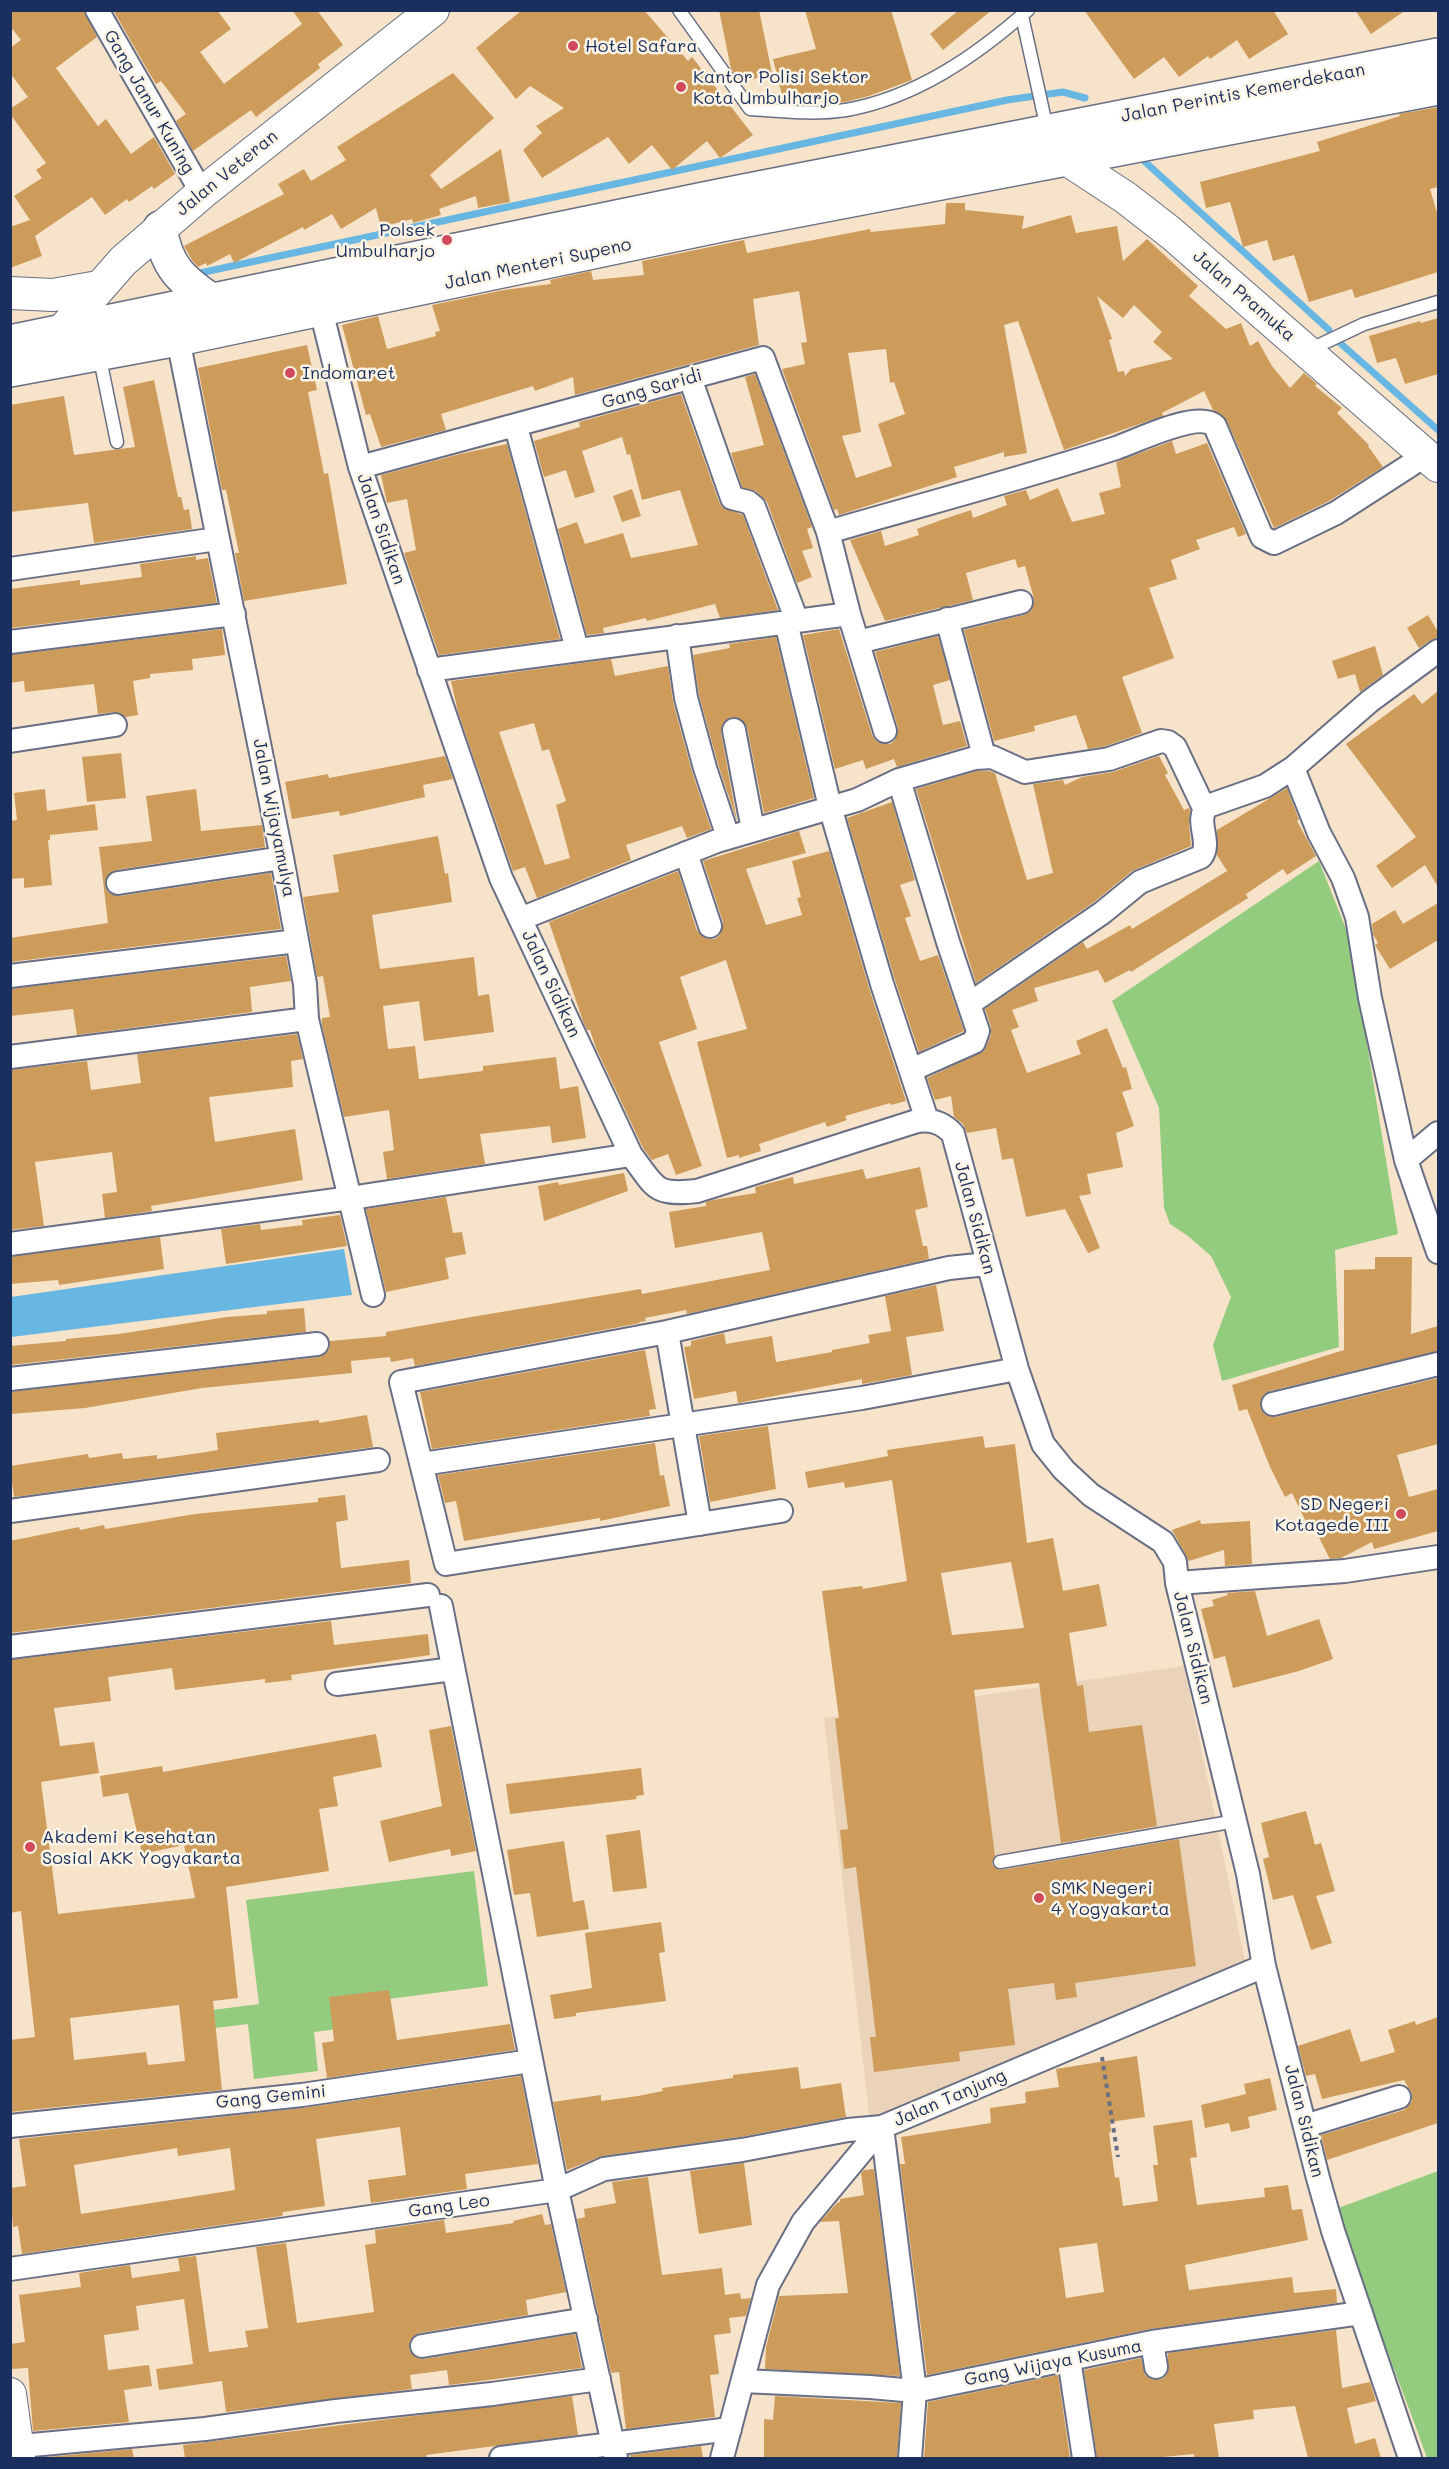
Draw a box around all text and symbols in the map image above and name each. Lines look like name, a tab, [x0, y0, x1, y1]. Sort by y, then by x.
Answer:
street label: Gang Janur Kuning	[99, 26, 199, 178]
place label: Hotel Safara	[585, 35, 698, 57]
marker: Hotel Safara	[566, 39, 580, 53]
street label: Jalan Perintis Kemerdekaan	[1119, 59, 1367, 127]
place label: Kantor Polisi Sektor Kota Umbulharjo	[693, 66, 869, 109]
marker: Kantor Polisi Sektor Kota Umbulharjo	[674, 80, 688, 94]
street label: Jalan Veteran	[172, 125, 282, 221]
place label: Polsek Umbulharjo	[336, 219, 435, 262]
marker: Polsek Umbulharjo	[440, 233, 454, 247]
street label: Jalan Menteri Supeno	[443, 234, 633, 294]
street label: Jalan Pramuka	[1188, 246, 1300, 346]
place label: Indomaret	[302, 362, 396, 384]
street label: Gang Saridi	[599, 364, 705, 414]
marker: Indomaret	[283, 366, 297, 380]
street label: Jalan Sidikan	[352, 471, 410, 587]
street label: Jalan Wijayamulya	[248, 737, 300, 899]
street label: Jalan Sidikan	[517, 927, 585, 1041]
street label: Jalan Sidikan	[950, 1159, 1000, 1277]
place label: SD Negeri Kotagede III	[1275, 1493, 1389, 1536]
marker: SD Negeri Kotagede III	[1394, 1507, 1408, 1521]
street label: Jalan Sidikan	[1169, 1589, 1217, 1707]
place label: Akademi Kesehatan Sosial AKK Yogyakarta	[42, 1826, 241, 1868]
marker: Akademi Kesehatan Sosial AKK Yogyakarta	[23, 1840, 37, 1854]
place label: SMK Negeri 4 Yogyakarta	[1051, 1877, 1170, 1920]
marker: SMK Negeri 4 Yogyakarta	[1032, 1891, 1046, 1905]
street label: Jalan Sidikan	[1280, 2062, 1328, 2180]
street label: Jalan Tanjung	[891, 2065, 1009, 2131]
street label: Gang Gemini	[215, 2080, 327, 2114]
street label: Gang Leo	[407, 2190, 491, 2222]
street label: Gang Wijaya Kusuma	[962, 2335, 1144, 2391]

